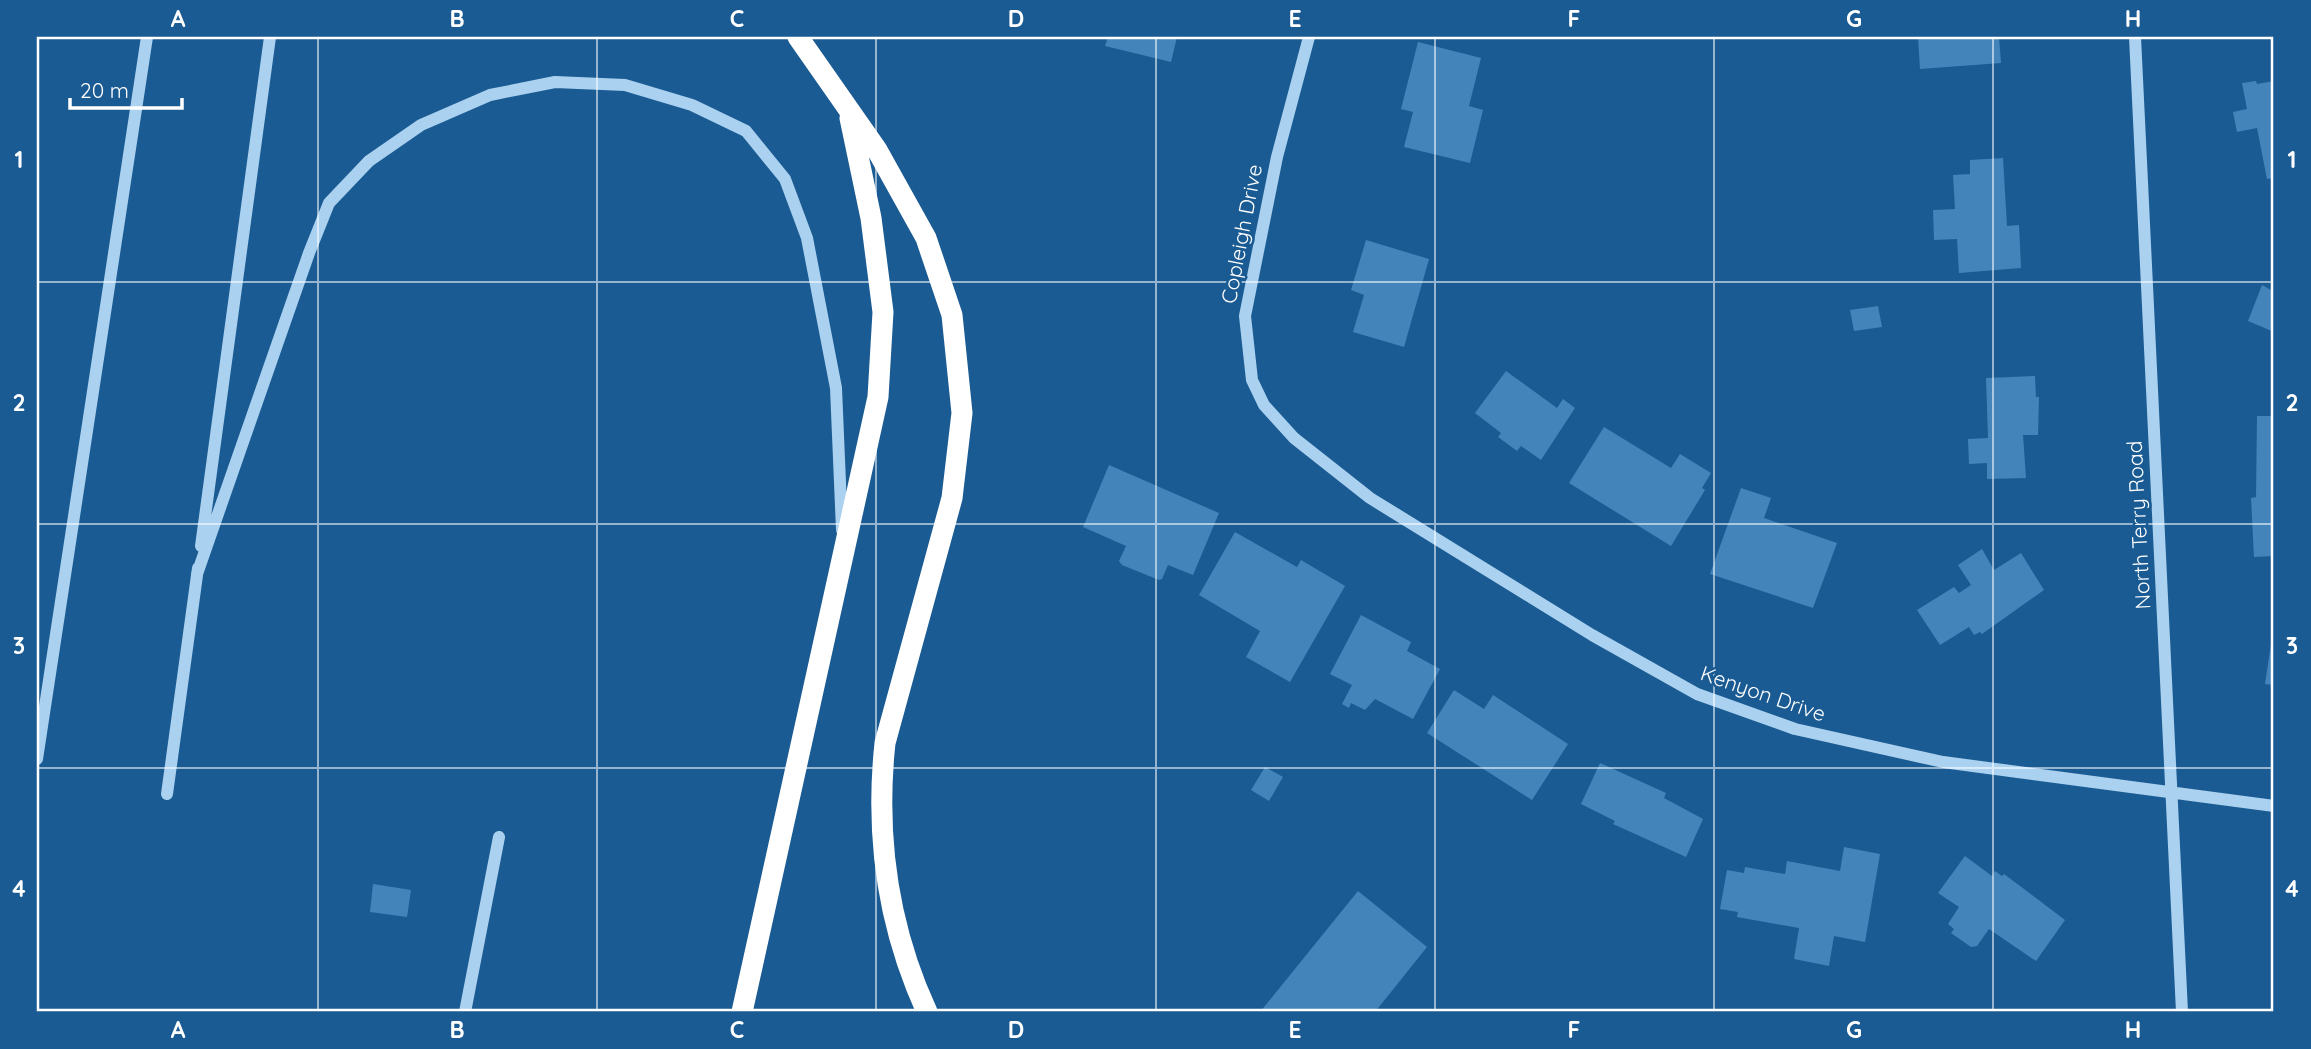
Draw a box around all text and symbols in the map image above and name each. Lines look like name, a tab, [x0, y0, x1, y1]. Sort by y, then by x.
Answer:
text: A	[171, 4, 186, 33]
text: B	[449, 4, 465, 33]
text: C	[730, 4, 744, 33]
text: D	[1008, 4, 1024, 33]
text: E	[1288, 4, 1302, 33]
text: F	[1568, 4, 1580, 33]
text: G	[1846, 4, 1862, 33]
text: H	[2125, 4, 2141, 33]
scale bar	[70, 66, 182, 110]
text: 20 m	[80, 77, 129, 103]
text: 1	[15, 145, 23, 174]
text: 1	[2288, 145, 2296, 174]
street label: Copleigh Drive	[1215, 162, 1267, 306]
text: 2	[12, 388, 26, 417]
text: 2	[2285, 388, 2299, 417]
street label: North Terry Road	[2121, 440, 2155, 610]
text: 3	[13, 631, 25, 660]
text: 3	[2286, 631, 2298, 660]
street label: Kenyon Drive	[1697, 660, 1829, 727]
text: 4	[12, 874, 26, 903]
text: 4	[2285, 874, 2299, 903]
text: A	[171, 1015, 186, 1044]
text: B	[449, 1015, 465, 1044]
text: C	[730, 1015, 744, 1044]
text: D	[1008, 1015, 1024, 1044]
text: E	[1288, 1015, 1302, 1044]
text: F	[1568, 1015, 1580, 1044]
text: G	[1846, 1015, 1862, 1044]
text: H	[2125, 1015, 2141, 1044]

